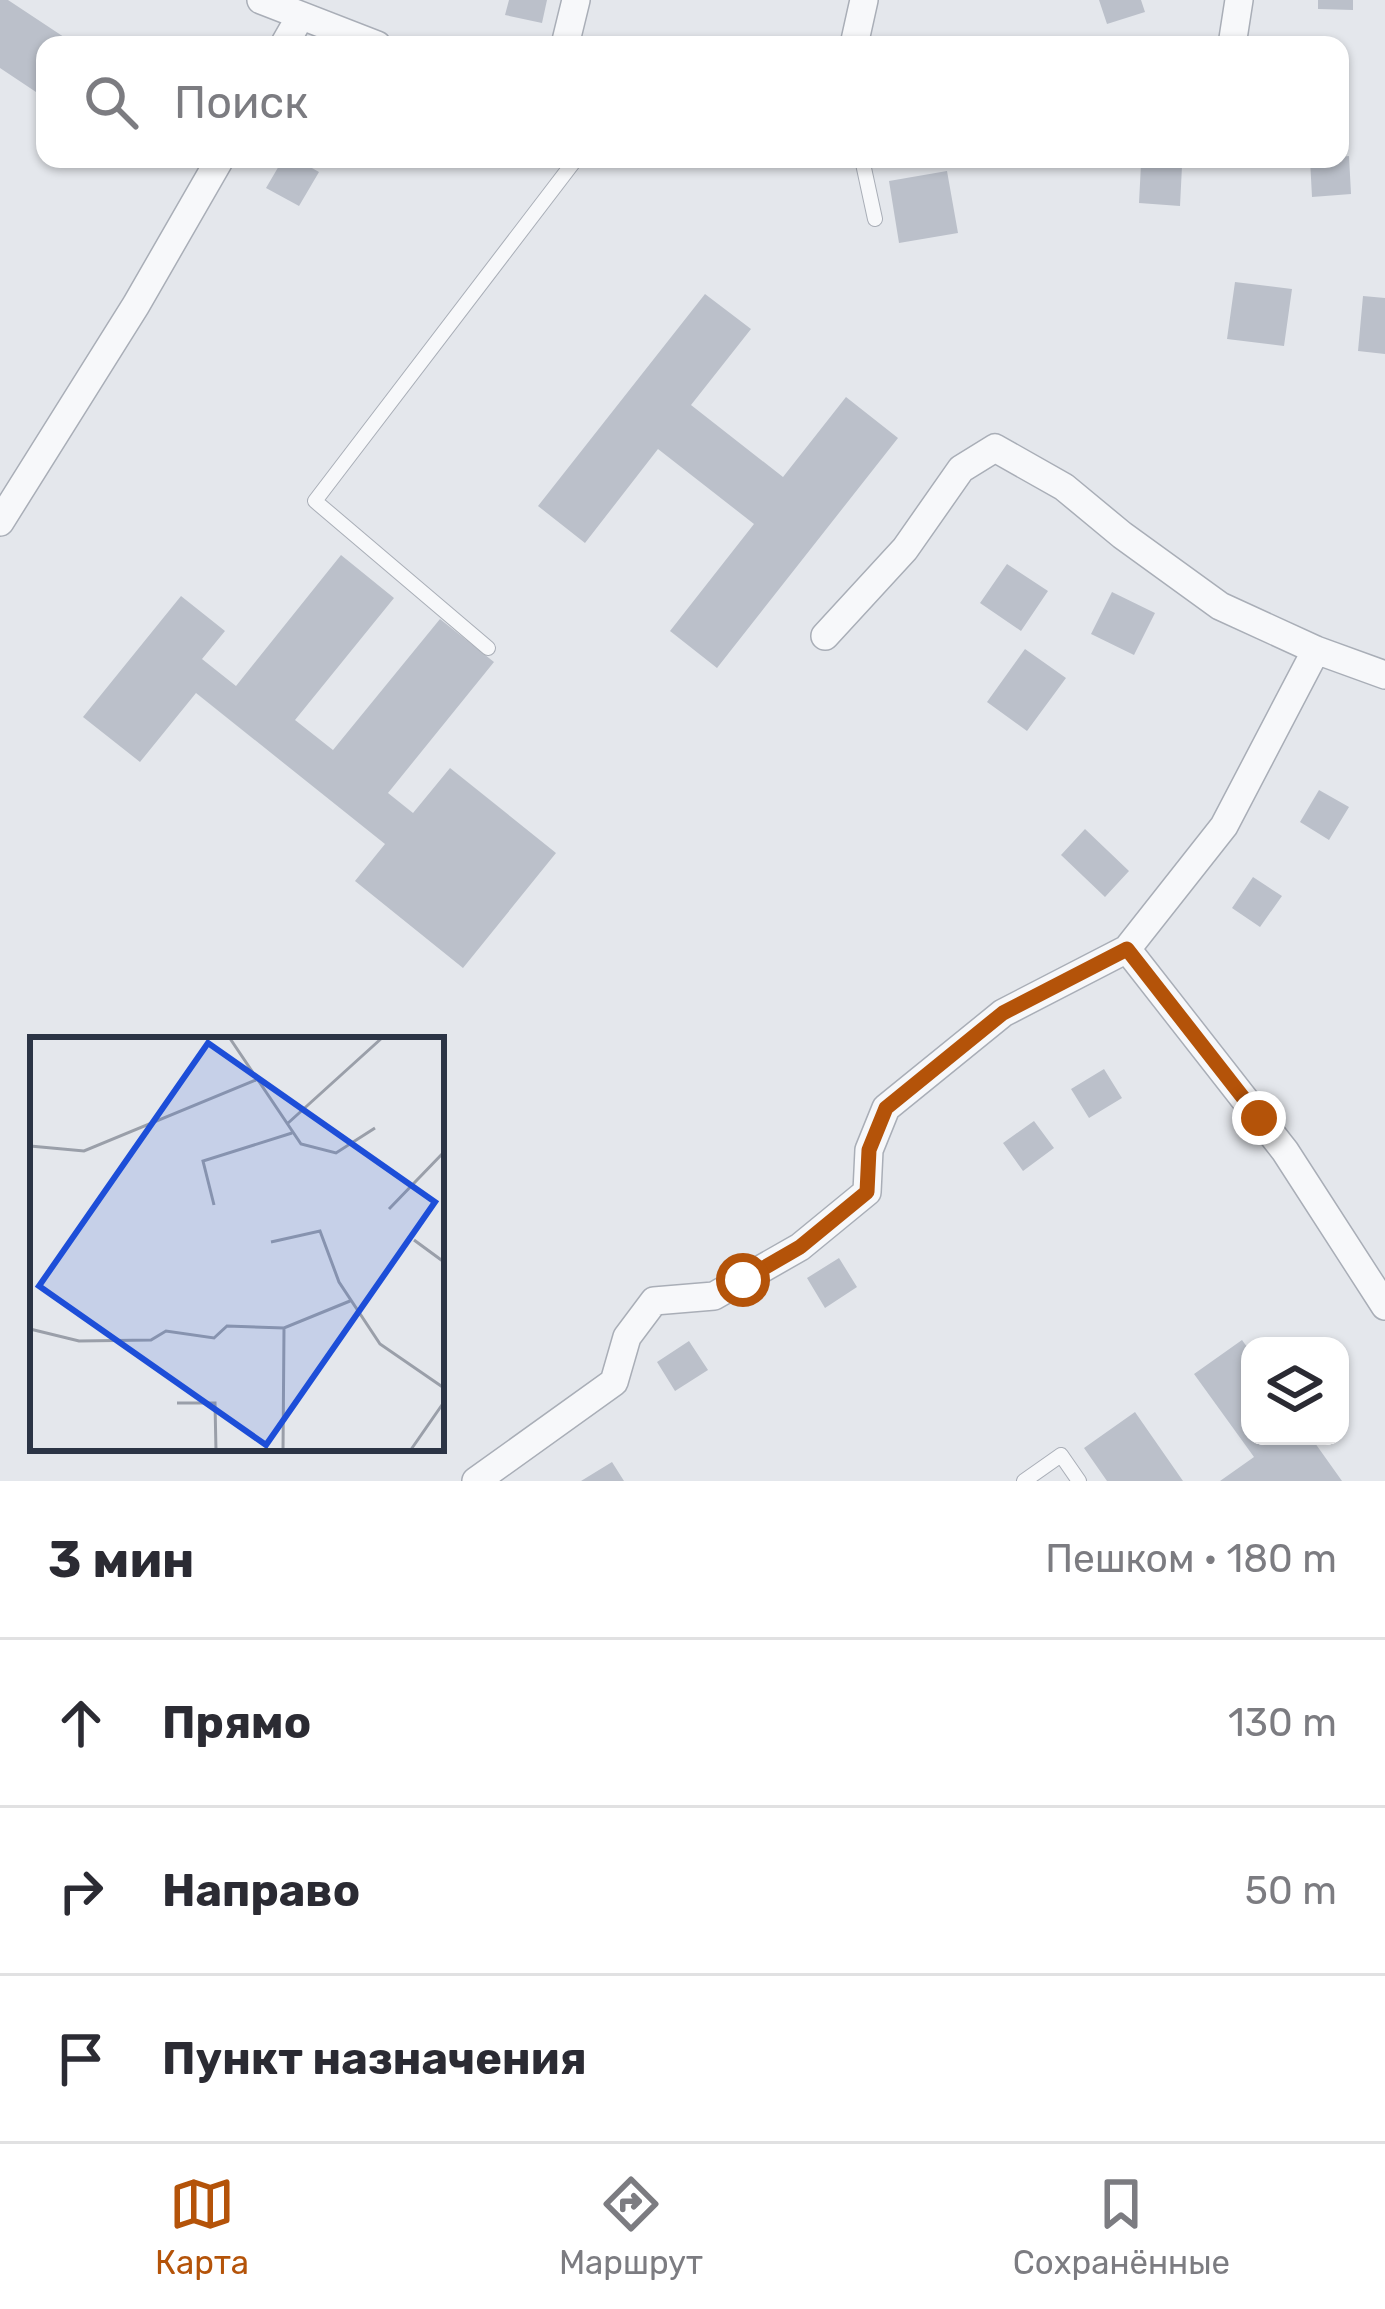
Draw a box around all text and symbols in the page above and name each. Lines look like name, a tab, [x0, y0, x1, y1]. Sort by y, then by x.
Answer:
search box	[36, 36, 1349, 168]
icon: search	[78, 69, 144, 135]
text: Поиск	[174, 76, 308, 129]
inset map	[30, 1037, 444, 1451]
route end	[1232, 1091, 1286, 1145]
route start	[716, 1253, 770, 1307]
map controls	[1241, 1337, 1349, 1445]
button: layers	[1241, 1337, 1349, 1445]
text: 3 мин	[48, 1529, 194, 1590]
text: Пешком · 180 m	[1045, 1536, 1337, 1582]
icon: ahead	[48, 1690, 114, 1756]
text: Прямо	[162, 1696, 311, 1749]
text: 130 m	[1228, 1700, 1337, 1746]
icon: right	[48, 1858, 114, 1924]
text: Направо	[162, 1864, 360, 1917]
text: 50 m	[1245, 1868, 1337, 1914]
icon: arrive	[48, 2026, 114, 2092]
text: Пункт назначения	[162, 2032, 587, 2085]
tab: Карта	[155, 2171, 249, 2282]
tab: Маршрут	[559, 2171, 703, 2282]
tab: Сохранённые	[1013, 2171, 1230, 2282]

